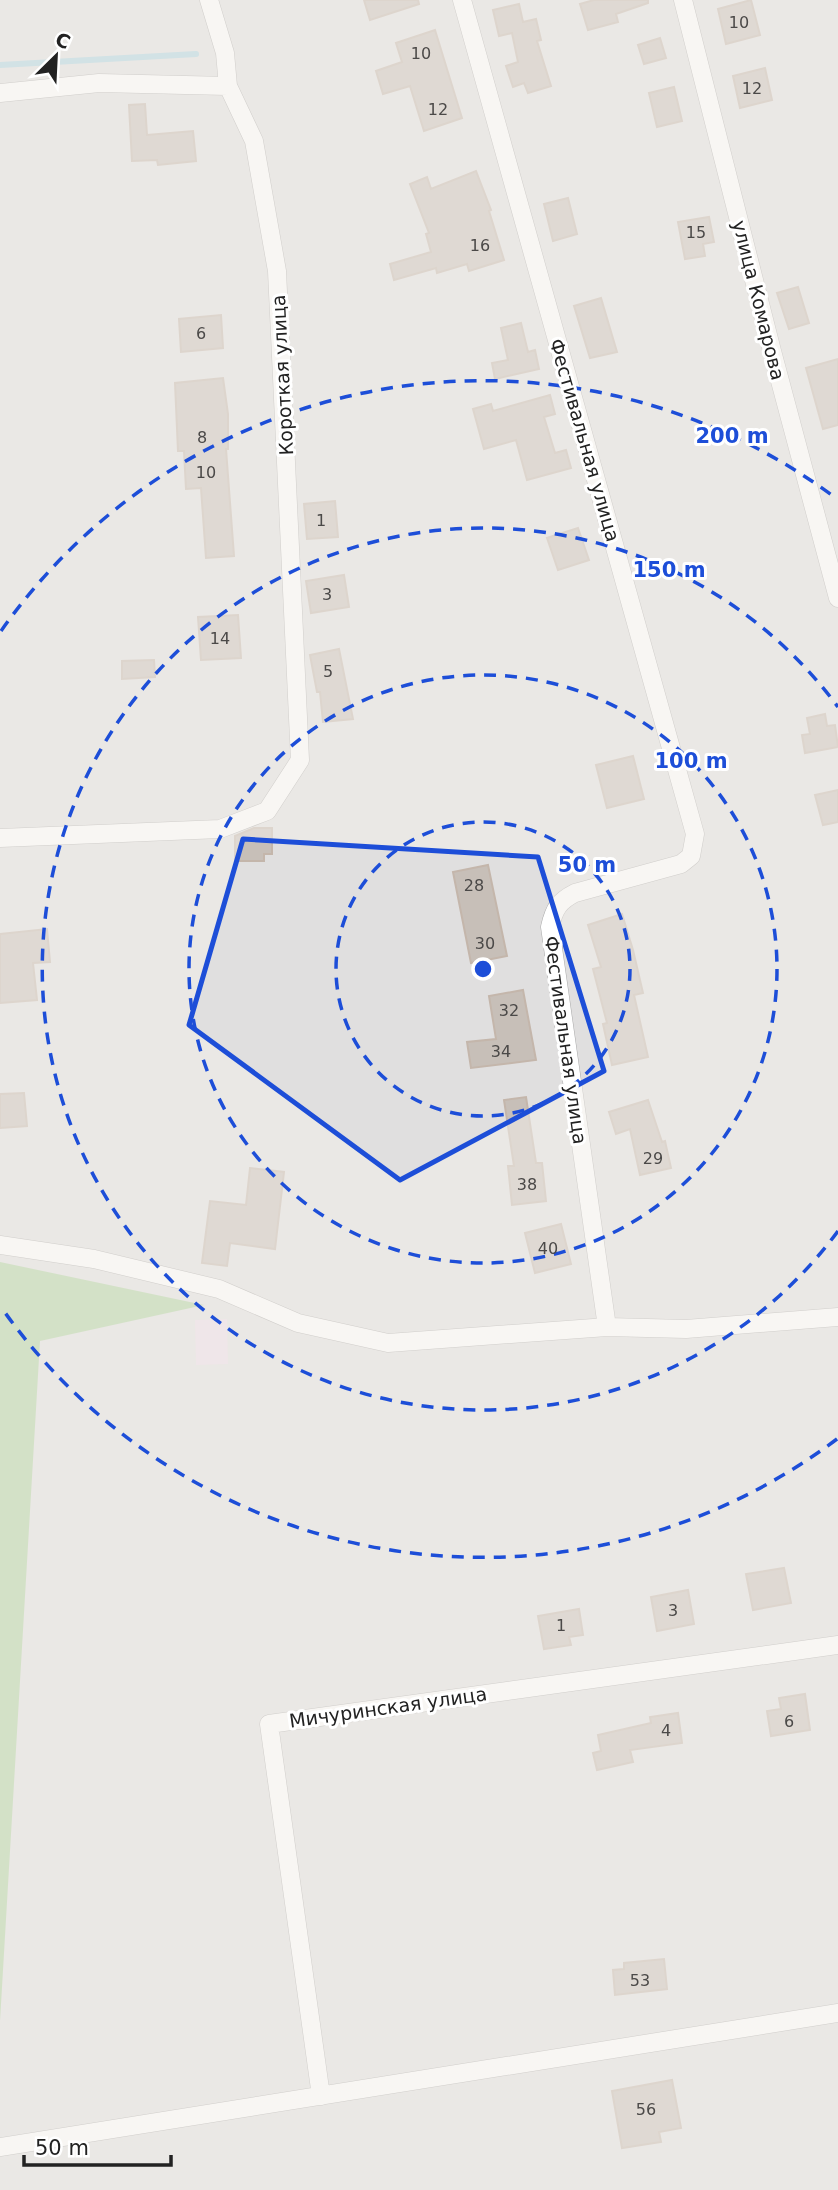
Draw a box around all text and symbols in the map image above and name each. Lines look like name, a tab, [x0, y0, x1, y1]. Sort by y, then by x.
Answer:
house number: 10	[729, 13, 749, 32]
north arrow	[21, 21, 91, 91]
text: С	[52, 28, 74, 53]
house number: 10	[411, 44, 431, 63]
house number: 12	[742, 79, 762, 98]
house number: 12	[428, 100, 448, 119]
street label: улица Комарова	[728, 218, 790, 382]
house number: 15	[686, 223, 706, 242]
house number: 16	[470, 236, 490, 255]
street label: Короткая улица	[267, 294, 297, 456]
house number: 6	[196, 324, 206, 343]
street label: Фестивальная улица	[545, 336, 625, 544]
text: 200 m	[695, 424, 769, 448]
house number: 8	[197, 428, 207, 447]
house number: 10	[196, 463, 216, 482]
house number: 1	[316, 511, 326, 530]
text: 150 m	[632, 558, 706, 582]
house number: 3	[322, 585, 332, 604]
house number: 14	[210, 629, 230, 648]
house number: 5	[323, 662, 333, 681]
text: 100 m	[654, 749, 728, 773]
text: 50 m	[558, 853, 616, 877]
house number: 28	[464, 876, 484, 895]
house number: 30	[475, 934, 495, 953]
street label: Фестивальная улица	[540, 935, 592, 1145]
centre of rings	[471, 957, 495, 981]
house number: 32	[499, 1001, 519, 1020]
house number: 34	[491, 1042, 511, 1061]
house number: 29	[643, 1149, 663, 1168]
house number: 38	[517, 1175, 537, 1194]
house number: 40	[538, 1239, 558, 1258]
house number: 3	[668, 1601, 678, 1620]
house number: 1	[556, 1616, 566, 1635]
street label: Мичуринская улица	[288, 1682, 488, 1732]
house number: 6	[784, 1712, 794, 1731]
house number: 4	[661, 1721, 671, 1740]
house number: 53	[630, 1971, 650, 1990]
house number: 56	[636, 2100, 656, 2119]
scale bar	[24, 2124, 172, 2168]
text: 50 m	[35, 2136, 89, 2160]

